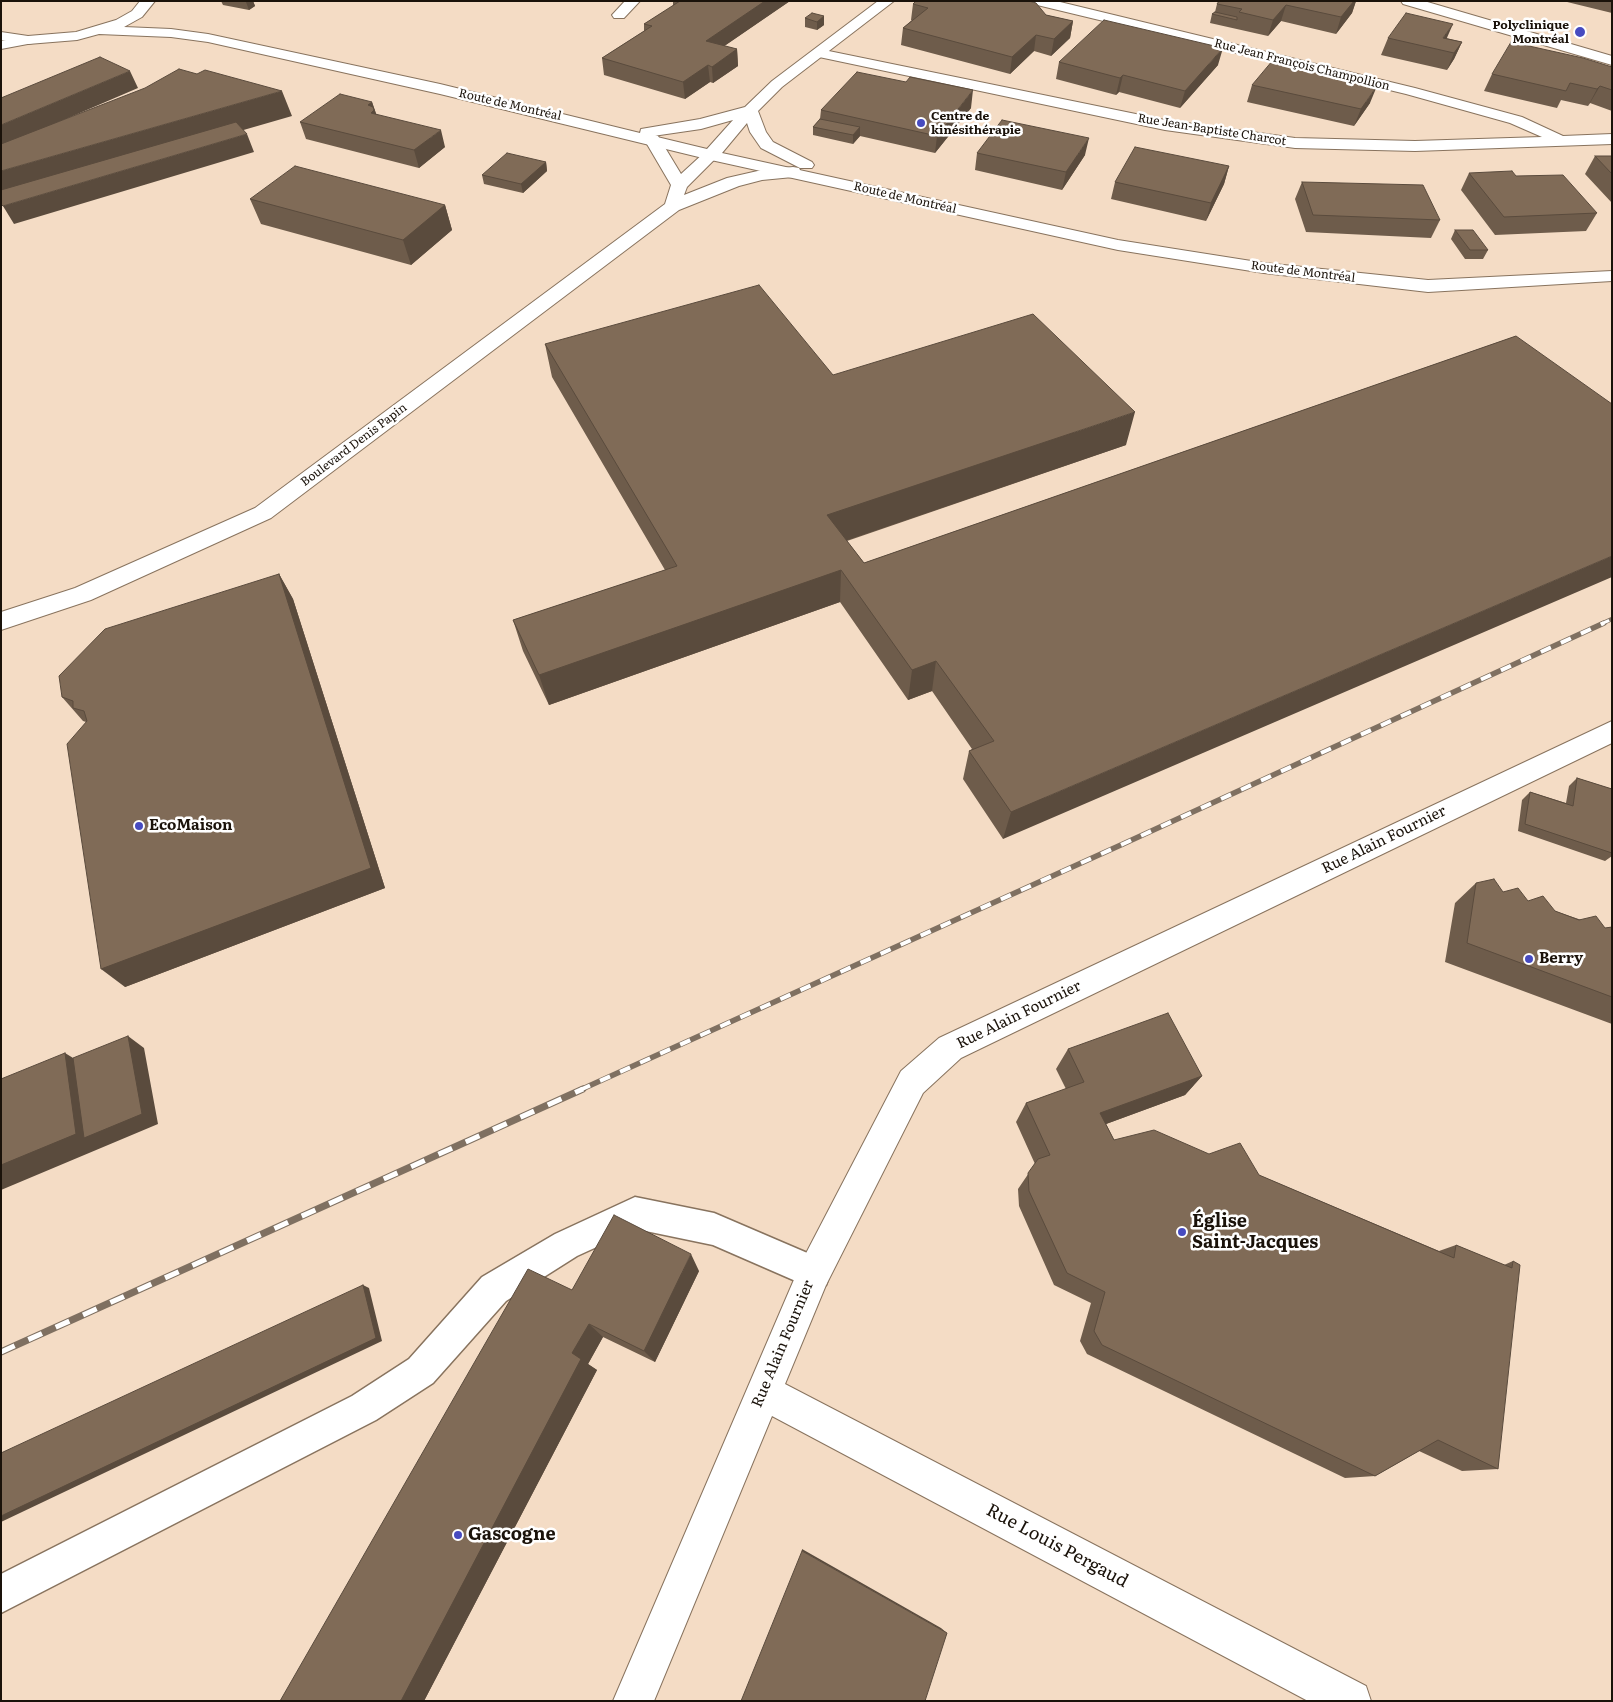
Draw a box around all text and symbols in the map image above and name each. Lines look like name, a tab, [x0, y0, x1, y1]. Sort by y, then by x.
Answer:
place label: Polyclinique Montréal	[1493, 18, 1569, 46]
marker: Polyclinique Montréal	[1573, 25, 1587, 39]
street label: Rue Jean François Champollion	[1213, 36, 1391, 94]
street label: Route de Montréal	[457, 86, 563, 124]
place label: Centre de kinésithérapie	[931, 109, 1021, 137]
street label: Rue Jean-Baptiste Charcot	[1137, 111, 1287, 149]
marker: Centre de kinésithérapie	[915, 117, 927, 129]
street label: Route de Montréal	[852, 179, 958, 217]
street label: Route de Montréal	[1250, 258, 1356, 286]
street label: Boulevard Denis Papin	[298, 400, 410, 490]
street label: Rue Alain Fournier	[1319, 802, 1449, 878]
place label: EcoMaison	[149, 817, 232, 835]
marker: EcoMaison	[133, 820, 145, 832]
place label: Berry	[1539, 950, 1583, 968]
marker: Berry	[1523, 953, 1535, 965]
street label: Rue Alain Fournier	[954, 977, 1084, 1053]
place label: Église Saint-Jacques	[1192, 1211, 1318, 1254]
marker: Église Saint-Jacques	[1176, 1226, 1188, 1238]
street label: Rue Alain Fournier	[748, 1278, 818, 1410]
street label: Rue Louis Pergaud	[982, 1499, 1132, 1593]
place label: Gascogne	[468, 1524, 556, 1546]
marker: Gascogne	[452, 1529, 464, 1541]

